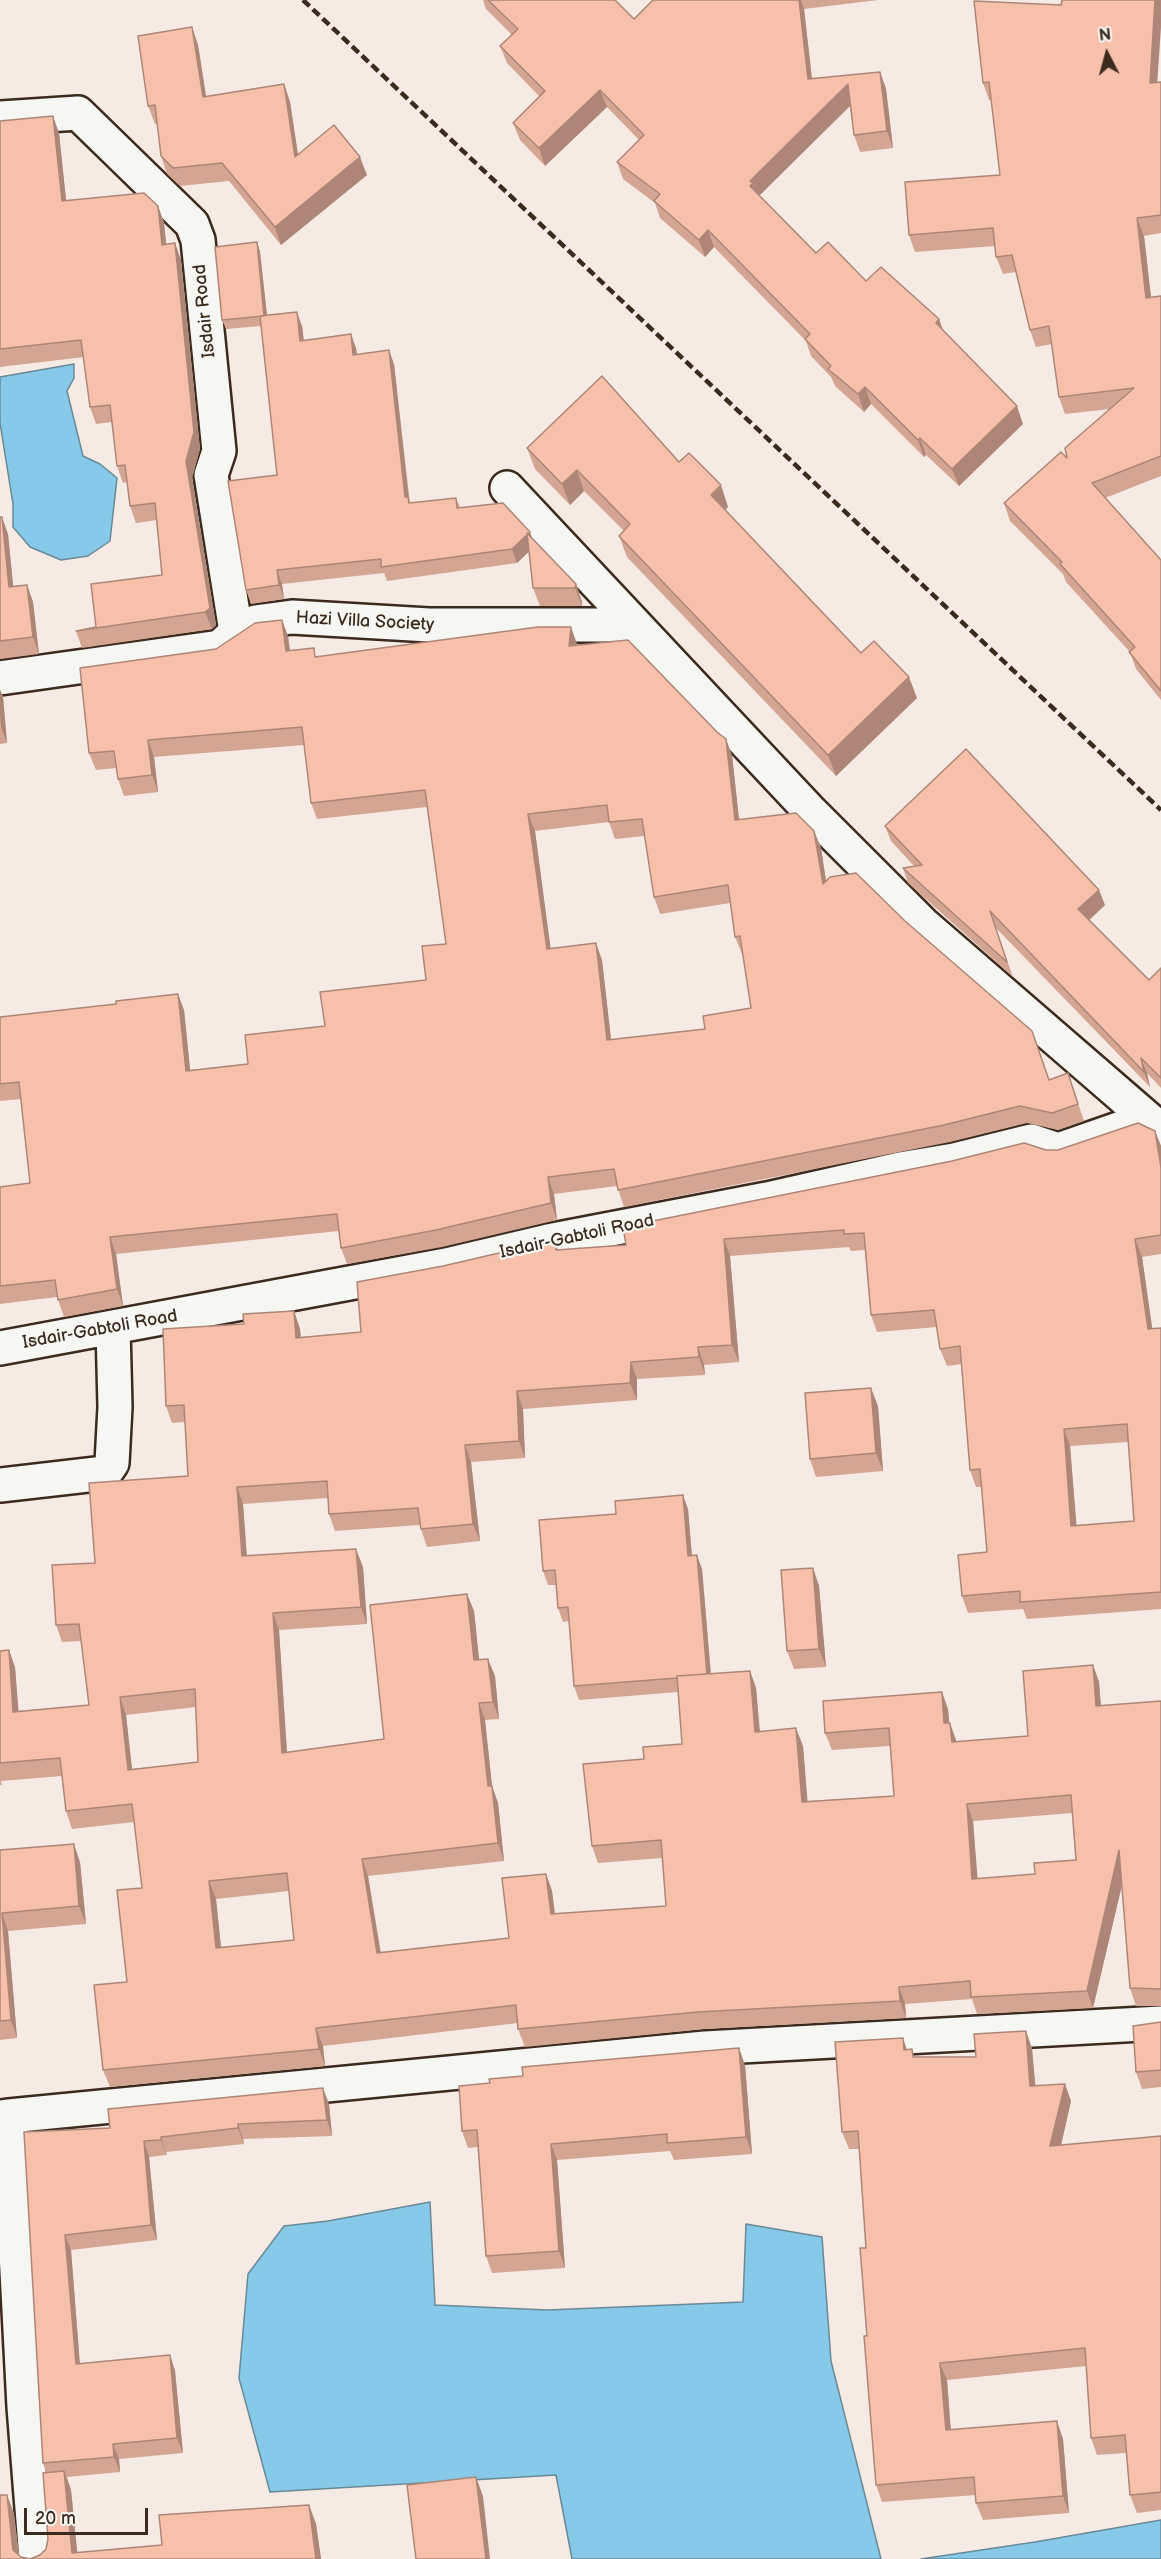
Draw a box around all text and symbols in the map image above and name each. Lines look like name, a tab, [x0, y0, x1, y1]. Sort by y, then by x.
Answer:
north arrow	[1077, 24, 1137, 84]
text: N	[1098, 26, 1112, 46]
street label: Isdair Road	[189, 263, 221, 359]
street label: Hazi Villa Society	[295, 608, 435, 636]
street label: Isdair-Gabtoli Road	[498, 1210, 656, 1264]
street label: Isdair-Gabtoli Road	[21, 1306, 179, 1354]
scale bar	[27, 2496, 152, 2534]
text: 20 m	[35, 2508, 76, 2529]

